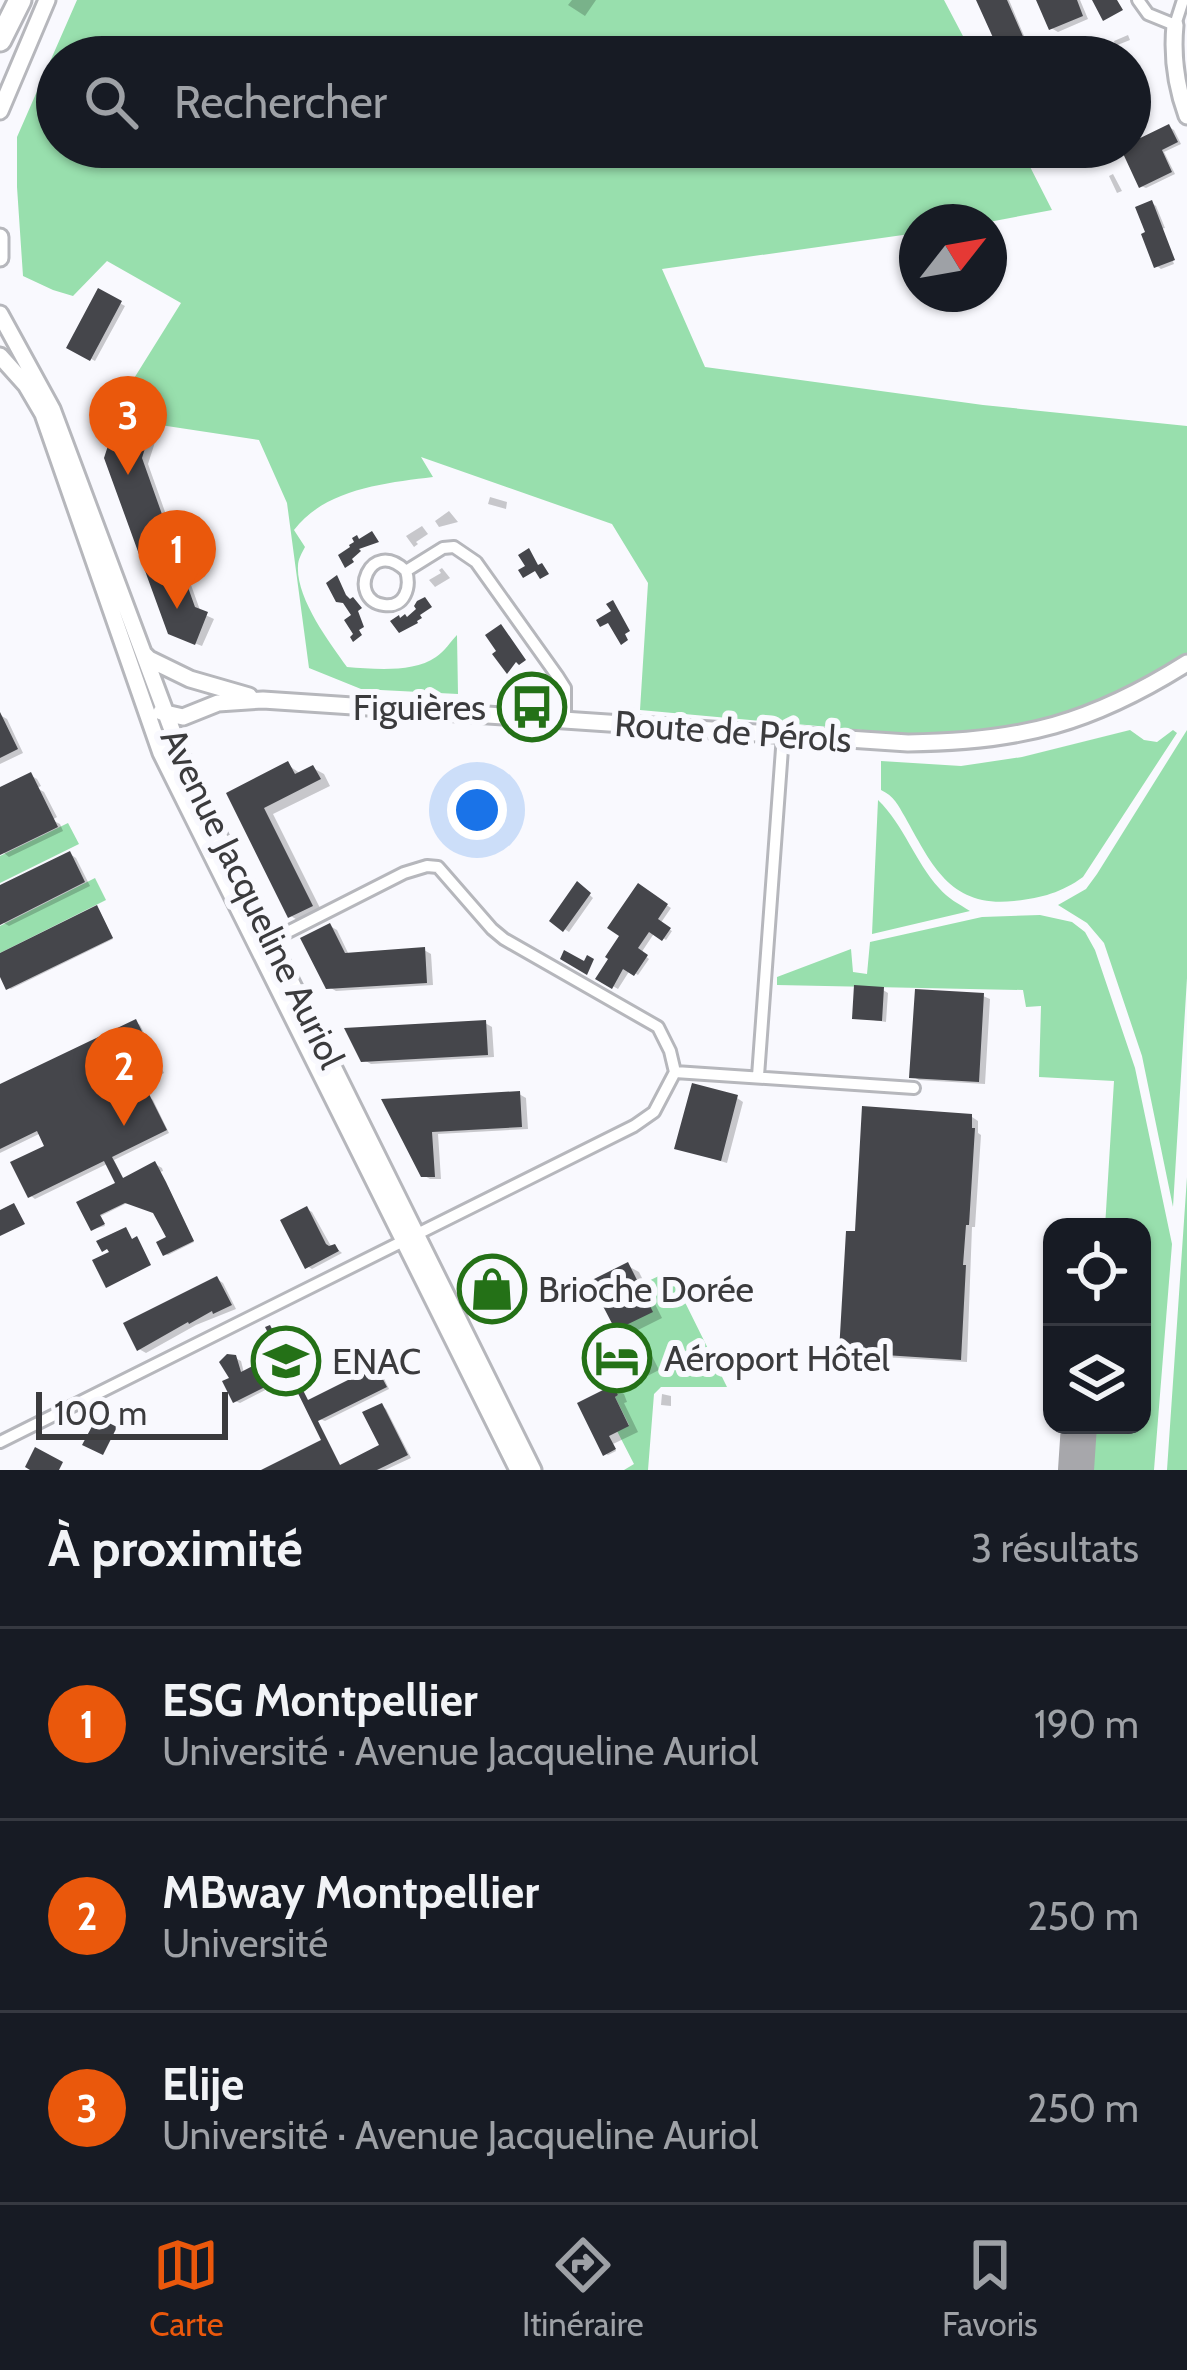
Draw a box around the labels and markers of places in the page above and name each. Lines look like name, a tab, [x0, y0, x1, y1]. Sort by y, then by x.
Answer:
pin: 3	[89, 376, 167, 475]
pin: 1	[138, 510, 216, 609]
bus stop icon: Figuières	[497, 672, 567, 742]
place label: Figuières	[353, 685, 486, 729]
pin: 2	[85, 1027, 163, 1126]
shop icon: Brioche Dorée	[457, 1254, 527, 1324]
place label: Brioche Dorée	[538, 1267, 754, 1311]
hotel icon: Aéroport Hôtel	[582, 1323, 652, 1393]
school or university icon: ENAC	[251, 1326, 321, 1396]
place label: Aéroport Hôtel	[664, 1336, 890, 1380]
place label: ENAC	[332, 1339, 421, 1383]

